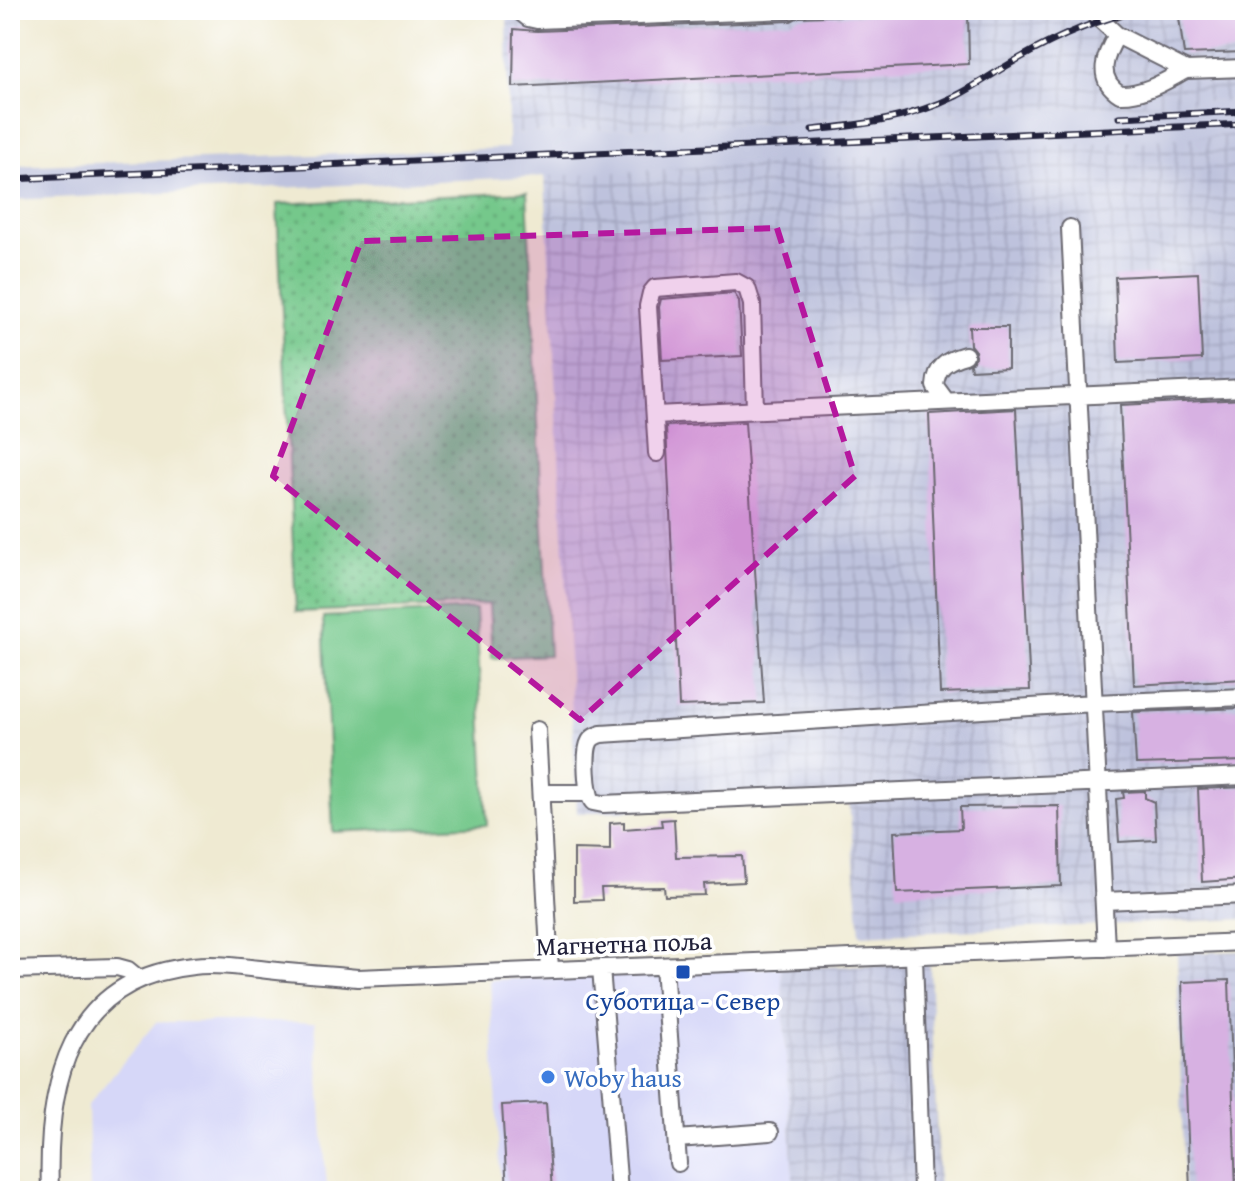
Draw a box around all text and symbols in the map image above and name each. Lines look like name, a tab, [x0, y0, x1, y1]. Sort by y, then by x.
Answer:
street label: Магнетна поља	[535, 920, 713, 966]
marker: Суботица - Север	[674, 963, 692, 981]
place label: Суботица - Север	[586, 981, 780, 1020]
place label: Woby haus	[564, 1058, 682, 1097]
marker: Woby haus	[539, 1068, 557, 1086]

